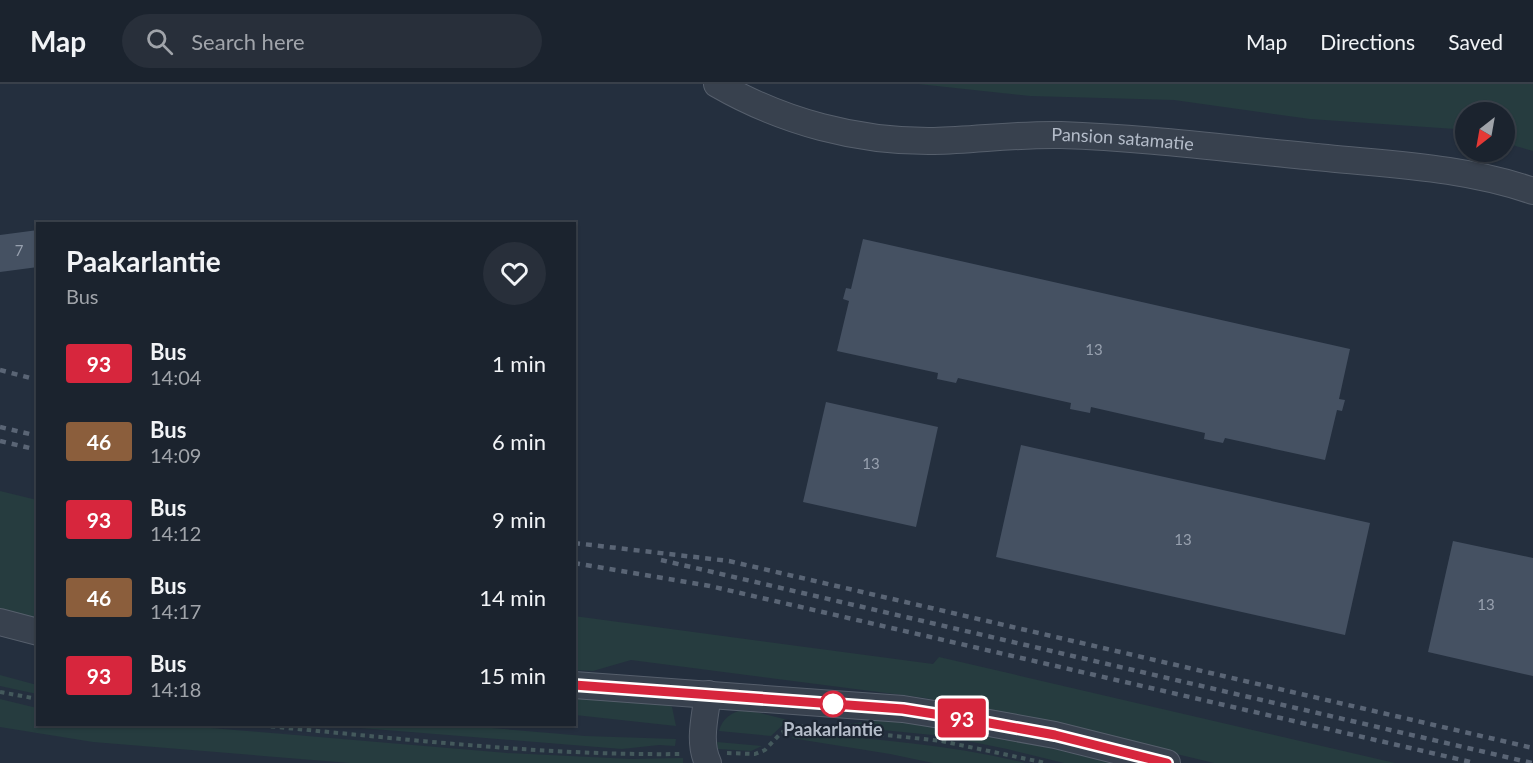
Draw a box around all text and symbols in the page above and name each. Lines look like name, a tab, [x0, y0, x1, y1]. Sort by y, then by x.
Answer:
search box	[122, 14, 542, 68]
text: Map	[30, 24, 86, 58]
icon: search	[143, 25, 176, 58]
text: Search here	[191, 28, 305, 55]
text: Map	[1246, 29, 1287, 54]
text: Directions	[1320, 29, 1415, 54]
text: Saved	[1448, 29, 1503, 54]
north arrow	[1455, 102, 1515, 162]
map controls	[1455, 102, 1515, 162]
street label: Pansion satamatie	[1051, 123, 1195, 155]
house number: 7	[15, 241, 24, 259]
button: heart	[483, 242, 546, 305]
text: Paakarlantie	[66, 244, 221, 278]
text: Bus	[66, 284, 99, 308]
text: Bus	[150, 338, 186, 365]
house number: 13	[1085, 340, 1103, 358]
text: 1 min	[492, 350, 546, 377]
text: 93	[87, 351, 111, 376]
text: 14:04	[150, 365, 201, 389]
text: Bus	[150, 416, 186, 443]
text: 6 min	[492, 428, 546, 455]
text: 46	[87, 429, 111, 454]
text: 14:09	[150, 443, 201, 467]
house number: 13	[862, 454, 880, 472]
text: Bus	[150, 494, 186, 521]
text: 9 min	[492, 506, 546, 533]
text: 93	[87, 507, 111, 532]
text: 14:12	[150, 521, 201, 545]
house number: 13	[1174, 530, 1192, 548]
text: Bus	[150, 572, 186, 599]
text: 14 min	[479, 584, 546, 611]
text: 46	[87, 585, 111, 610]
house number: 13	[1477, 595, 1495, 613]
text: 14:17	[150, 599, 201, 623]
text: Bus	[150, 650, 186, 677]
text: 15 min	[479, 662, 546, 689]
text: 93	[87, 663, 111, 688]
text: 14:18	[150, 677, 201, 701]
marker: Paakarlantie	[820, 691, 846, 717]
line badge: 93	[935, 698, 989, 738]
text: 93	[950, 706, 974, 731]
place label: Paakarlantie	[783, 718, 883, 740]

